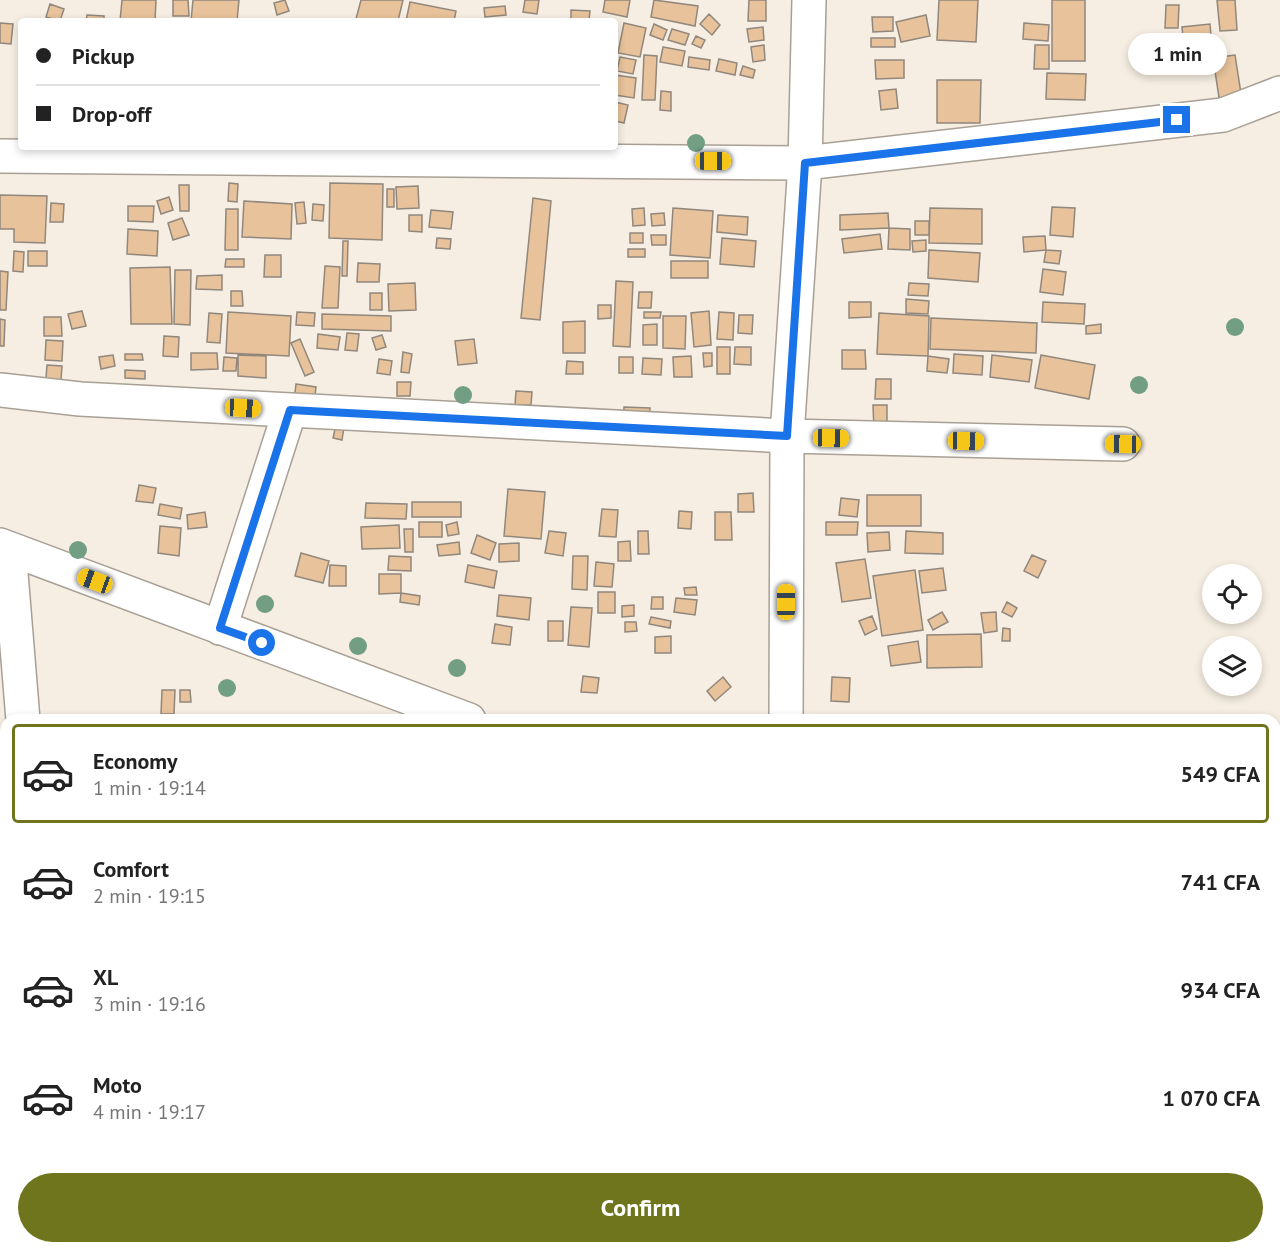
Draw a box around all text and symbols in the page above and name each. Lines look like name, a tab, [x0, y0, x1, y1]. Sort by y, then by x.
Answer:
callout: 1 min	[1128, 33, 1226, 75]
text: 1 min	[1153, 41, 1202, 67]
text: Pickup	[72, 42, 135, 70]
text: Drop-off	[72, 100, 151, 128]
route end	[1163, 106, 1190, 133]
car	[695, 152, 731, 170]
car	[225, 398, 261, 418]
car	[813, 429, 849, 447]
car	[948, 432, 984, 450]
car	[1105, 435, 1141, 453]
map controls	[1202, 564, 1262, 696]
button: locate	[1202, 564, 1262, 624]
car	[75, 566, 115, 596]
car	[777, 584, 795, 620]
route start	[248, 629, 275, 656]
button: layers	[1202, 636, 1262, 696]
icon: car	[21, 747, 75, 801]
text: Economy	[93, 747, 177, 775]
text: 549 CFA	[1181, 760, 1260, 788]
text: 1 min · 19:14	[93, 775, 206, 801]
icon: car	[21, 855, 75, 909]
text: Comfort	[93, 855, 169, 883]
text: 741 CFA	[1181, 868, 1260, 896]
text: 2 min · 19:15	[93, 883, 206, 909]
icon: car	[21, 963, 75, 1017]
text: XL	[93, 963, 118, 991]
text: 934 CFA	[1181, 976, 1260, 1004]
text: 3 min · 19:16	[93, 991, 206, 1017]
icon: car	[21, 1071, 75, 1125]
text: Moto	[93, 1071, 142, 1099]
text: 1 070 CFA	[1162, 1084, 1260, 1112]
text: 4 min · 19:17	[93, 1099, 206, 1125]
button: Confirm	[18, 1173, 1263, 1242]

